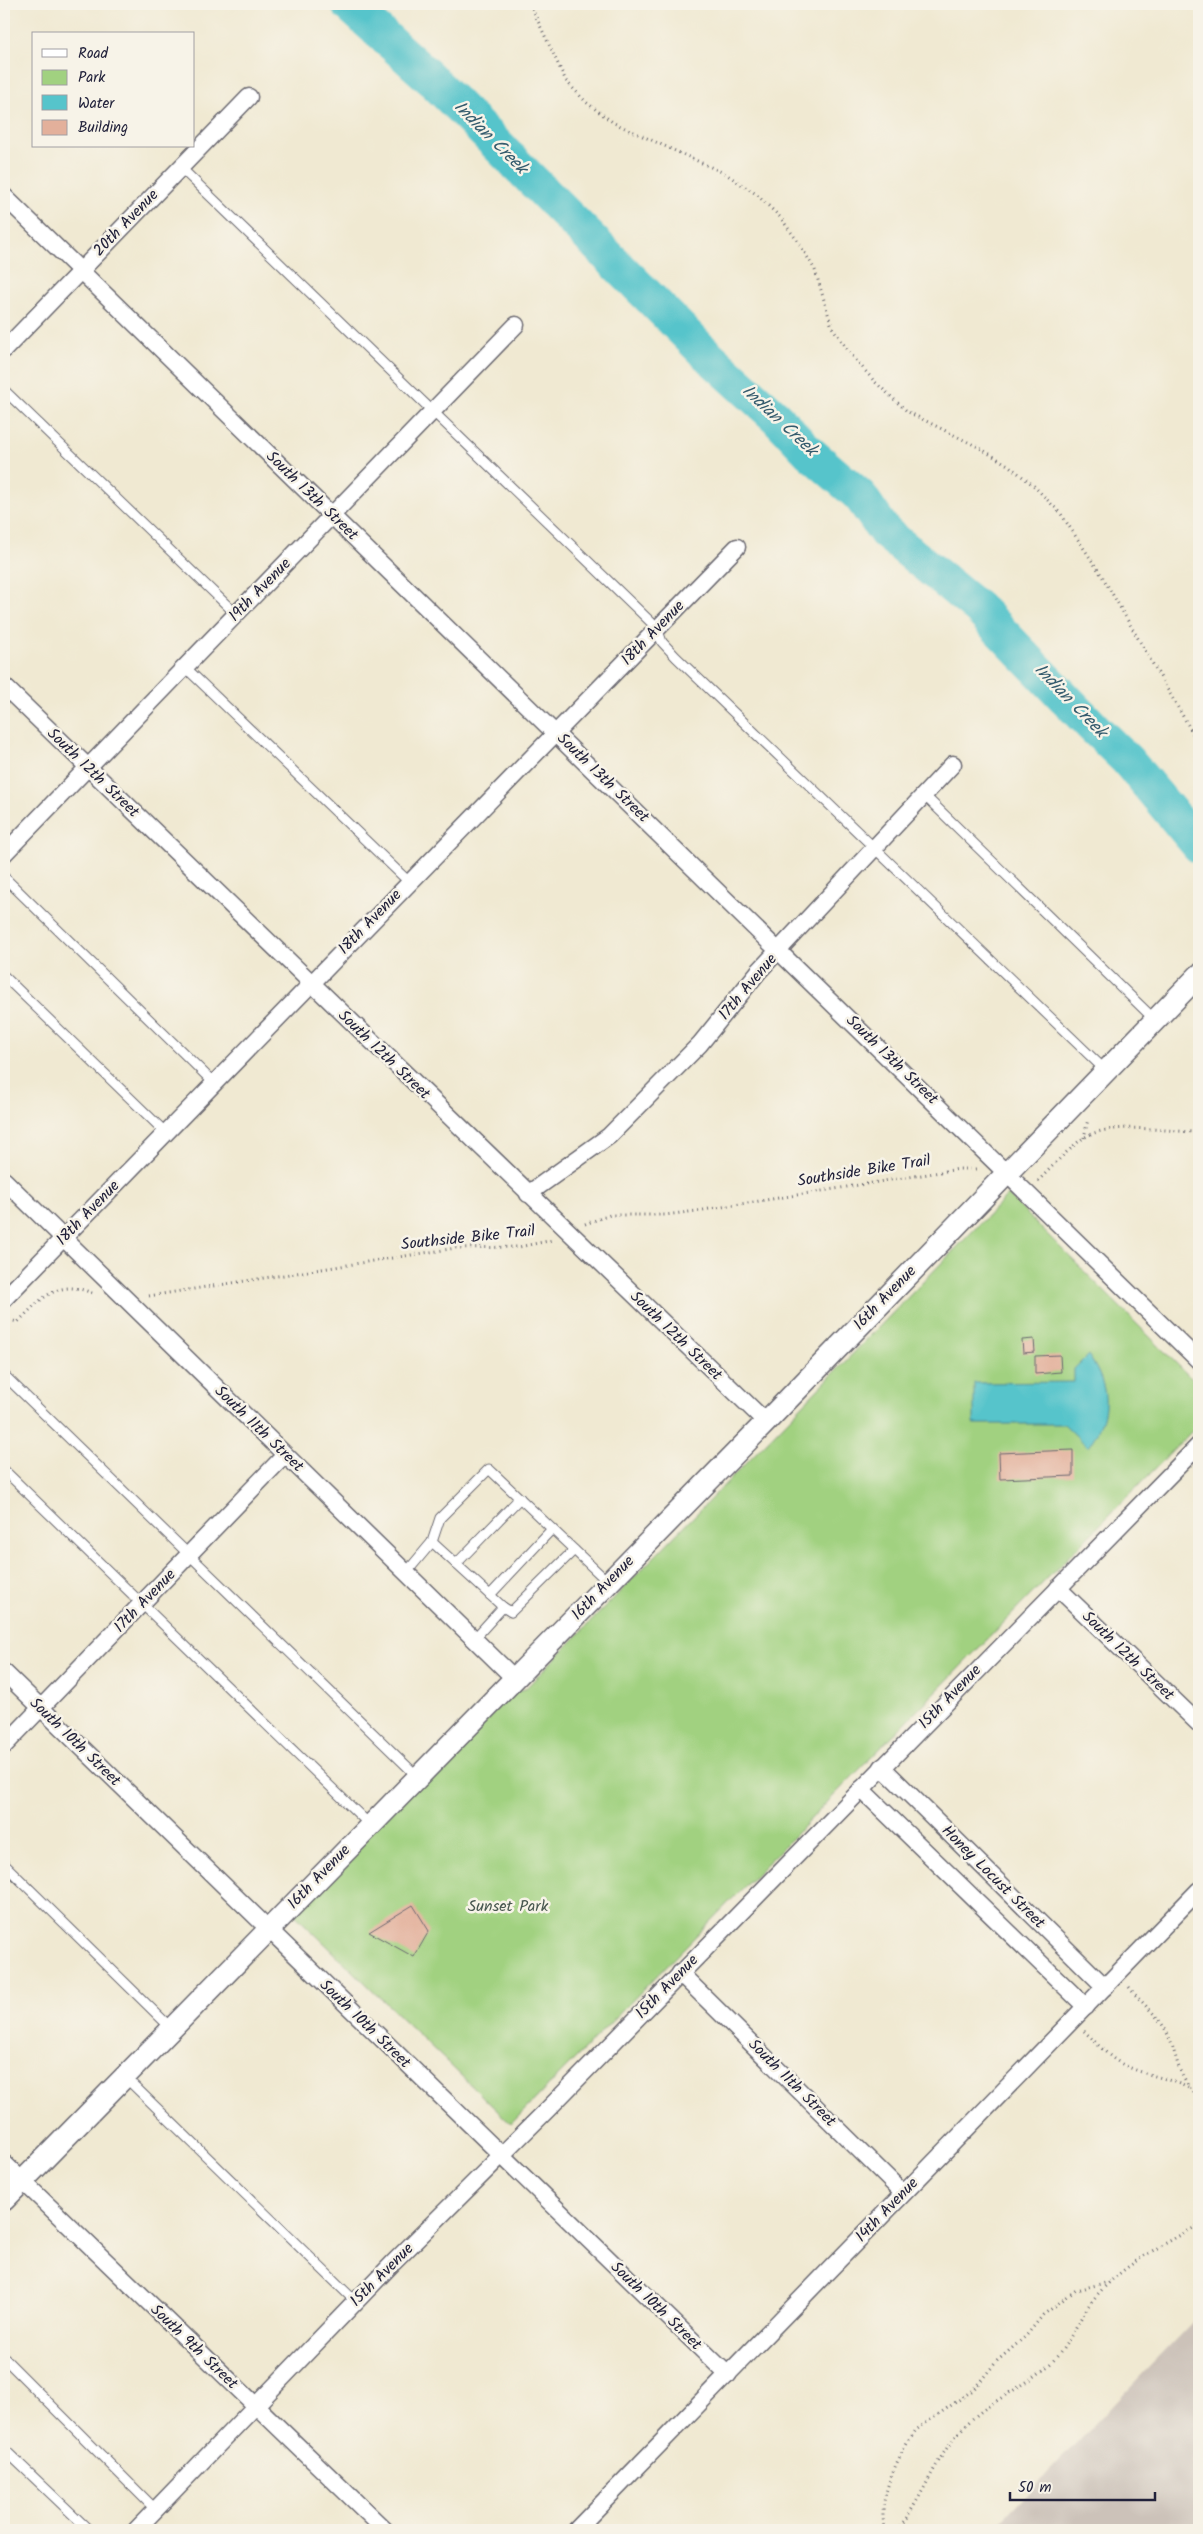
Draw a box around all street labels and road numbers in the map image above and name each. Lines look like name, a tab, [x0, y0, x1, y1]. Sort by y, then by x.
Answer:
street label: 20th Avenue	[87, 184, 165, 262]
street label: South 13th Street	[260, 445, 365, 547]
street label: 19th Avenue	[223, 552, 297, 628]
street label: 18th Avenue	[615, 594, 691, 672]
street label: South 12th Street	[41, 722, 146, 824]
street label: South 13th Street	[551, 727, 656, 829]
street label: 18th Avenue	[332, 883, 408, 961]
street label: 17th Avenue	[712, 948, 784, 1026]
street label: South 12th Street	[332, 1004, 437, 1106]
street label: South 13th Street	[840, 1009, 945, 1111]
street label: Southside Bike Trail	[796, 1148, 933, 1194]
street label: 18th Avenue	[50, 1174, 126, 1252]
street label: Southside Bike Trail	[400, 1219, 536, 1257]
street label: 16th Avenue	[847, 1260, 923, 1336]
street label: South 12th Street	[624, 1285, 729, 1387]
street label: South 11th Street	[208, 1380, 310, 1479]
street label: 16th Avenue	[565, 1550, 641, 1626]
street label: 17th Avenue	[108, 1563, 182, 1639]
street label: South 12th Street	[1076, 1605, 1181, 1707]
street label: 15th Avenue	[913, 1659, 987, 1735]
street label: South 10th Street	[23, 1692, 127, 1793]
street label: Honey Locust Street	[935, 1819, 1051, 1935]
street label: 16th Avenue	[281, 1839, 357, 1915]
street label: 15th Avenue	[630, 1949, 704, 2025]
street label: South 10th Street	[313, 1974, 417, 2075]
street label: South 11th Street	[742, 2033, 843, 2134]
street label: 14th Avenue	[849, 2172, 925, 2248]
street label: 15th Avenue	[344, 2237, 420, 2313]
street label: South 10th Street	[604, 2256, 708, 2357]
street label: South 9th Street	[144, 2298, 244, 2396]

